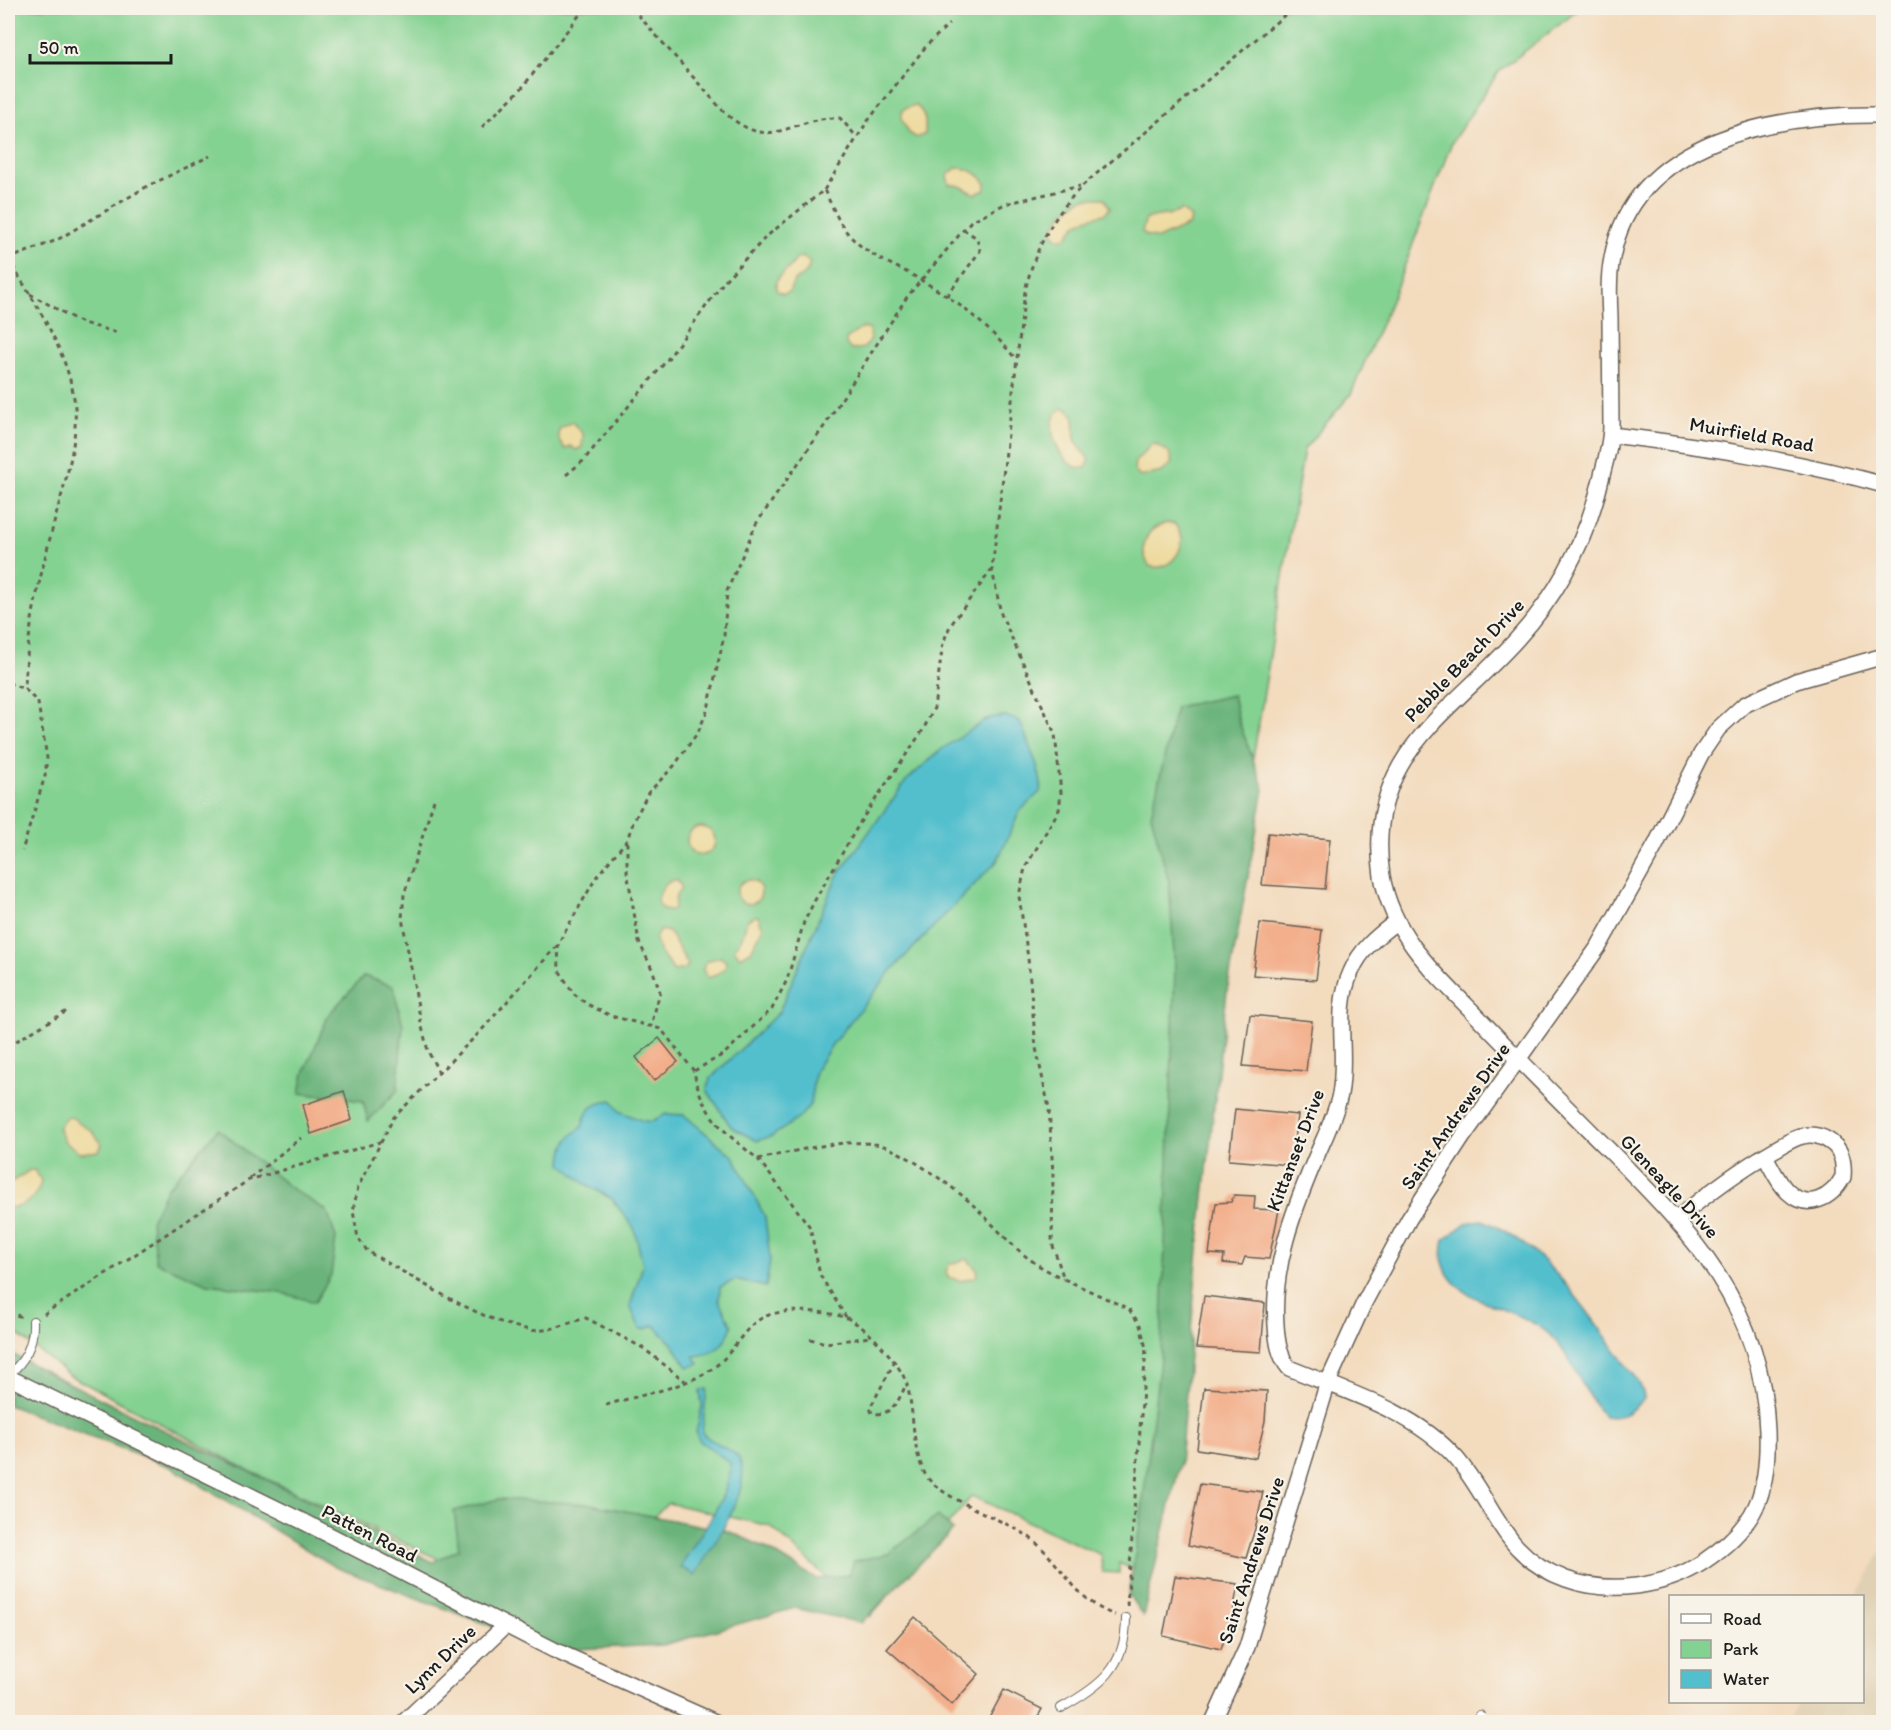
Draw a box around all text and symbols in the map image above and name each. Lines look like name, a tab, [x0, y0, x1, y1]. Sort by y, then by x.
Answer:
scale bar	[30, 27, 171, 65]
text: 50 m	[39, 37, 79, 59]
street label: Muirfield Road	[1688, 411, 1816, 457]
street label: Pebble Beach Drive	[1399, 593, 1529, 727]
street label: Saint Andrews Drive	[1395, 1038, 1515, 1194]
street label: Kittanset Drive	[1261, 1086, 1329, 1214]
street label: Gleneagle Drive	[1615, 1129, 1725, 1243]
street label: Saint Andrews Drive	[1213, 1473, 1289, 1647]
street label: Patten Road	[318, 1499, 422, 1568]
legend	[1669, 1595, 1864, 1703]
text: Road	[1723, 1608, 1762, 1630]
street label: Lynn Drive	[399, 1619, 481, 1699]
text: Park	[1723, 1638, 1758, 1660]
text: Water	[1723, 1668, 1769, 1690]

